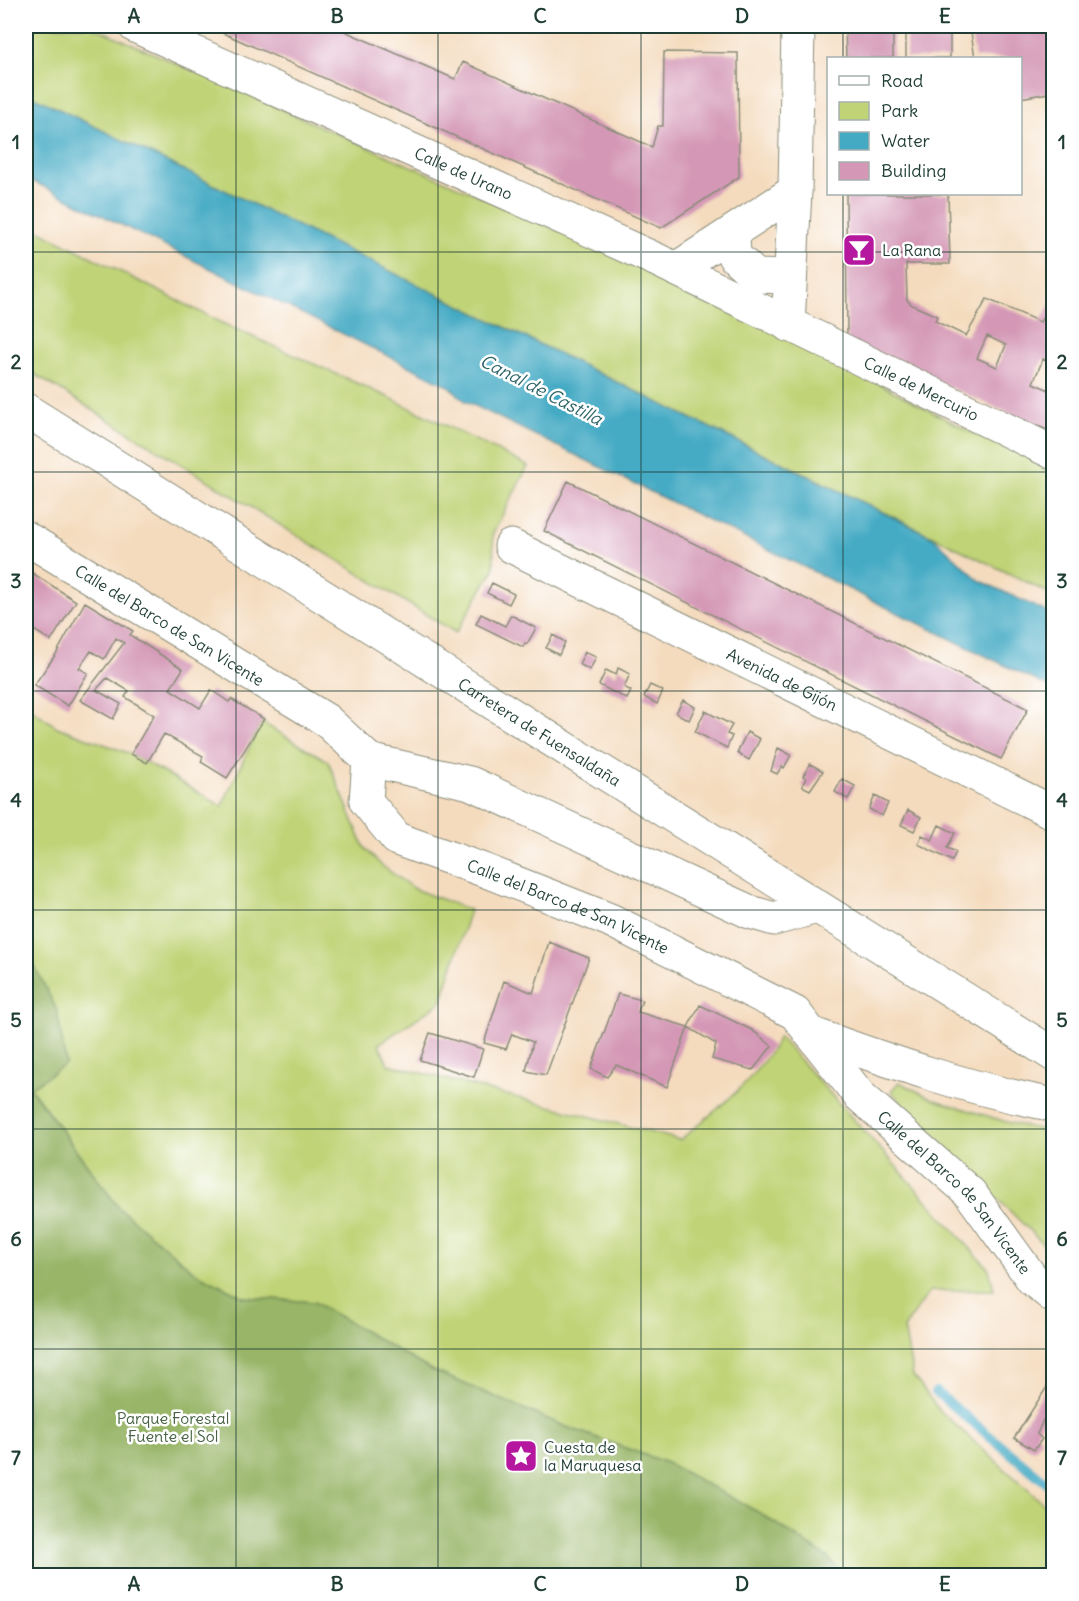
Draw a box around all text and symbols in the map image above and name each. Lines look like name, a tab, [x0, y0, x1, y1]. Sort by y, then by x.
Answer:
text: A	[128, 3, 141, 28]
text: B	[330, 3, 344, 28]
text: C	[533, 3, 547, 28]
text: D	[735, 3, 749, 28]
text: E	[939, 3, 951, 28]
legend	[827, 57, 1022, 195]
text: Road	[881, 69, 924, 92]
text: Park	[881, 99, 918, 122]
text: 1	[12, 129, 20, 154]
text: Water	[881, 129, 931, 152]
text: 1	[1058, 129, 1066, 154]
street label: Calle de Urano	[411, 143, 516, 204]
text: Building	[881, 159, 946, 182]
bar icon: La Rana	[841, 232, 877, 268]
place label: La Rana	[882, 240, 941, 260]
text: 2	[11, 349, 22, 374]
water label: Canal de Castilla	[476, 349, 608, 431]
text: 2	[1057, 349, 1068, 374]
street label: Calle de Mercurio	[861, 352, 982, 425]
street label: Calle del Barco de San Vicente	[72, 560, 268, 690]
text: 3	[10, 568, 22, 593]
text: 3	[1056, 568, 1068, 593]
street label: Avenida de Gijón	[723, 644, 841, 715]
street label: Carretera de Fuensaldaña	[454, 674, 624, 791]
text: 4	[10, 787, 22, 812]
text: 4	[1056, 787, 1068, 812]
street label: Calle del Barco de San Vicente	[464, 855, 672, 958]
text: 5	[10, 1007, 22, 1032]
text: 5	[1056, 1007, 1068, 1032]
street label: Calle del Barco de San Vicente	[874, 1106, 1035, 1278]
text: 6	[10, 1226, 22, 1251]
text: 6	[1056, 1226, 1068, 1251]
park label: Parque Forestal Fuente el Sol	[117, 1408, 229, 1446]
place label: Cuesta de la Maruquesa	[544, 1437, 642, 1475]
place icon: Cuesta de la Maruquesa	[503, 1438, 539, 1474]
text: 7	[11, 1445, 21, 1470]
text: 7	[1057, 1445, 1067, 1470]
text: A	[128, 1571, 141, 1596]
text: B	[330, 1571, 344, 1596]
text: C	[533, 1571, 547, 1596]
text: D	[735, 1571, 749, 1596]
text: E	[939, 1571, 951, 1596]

